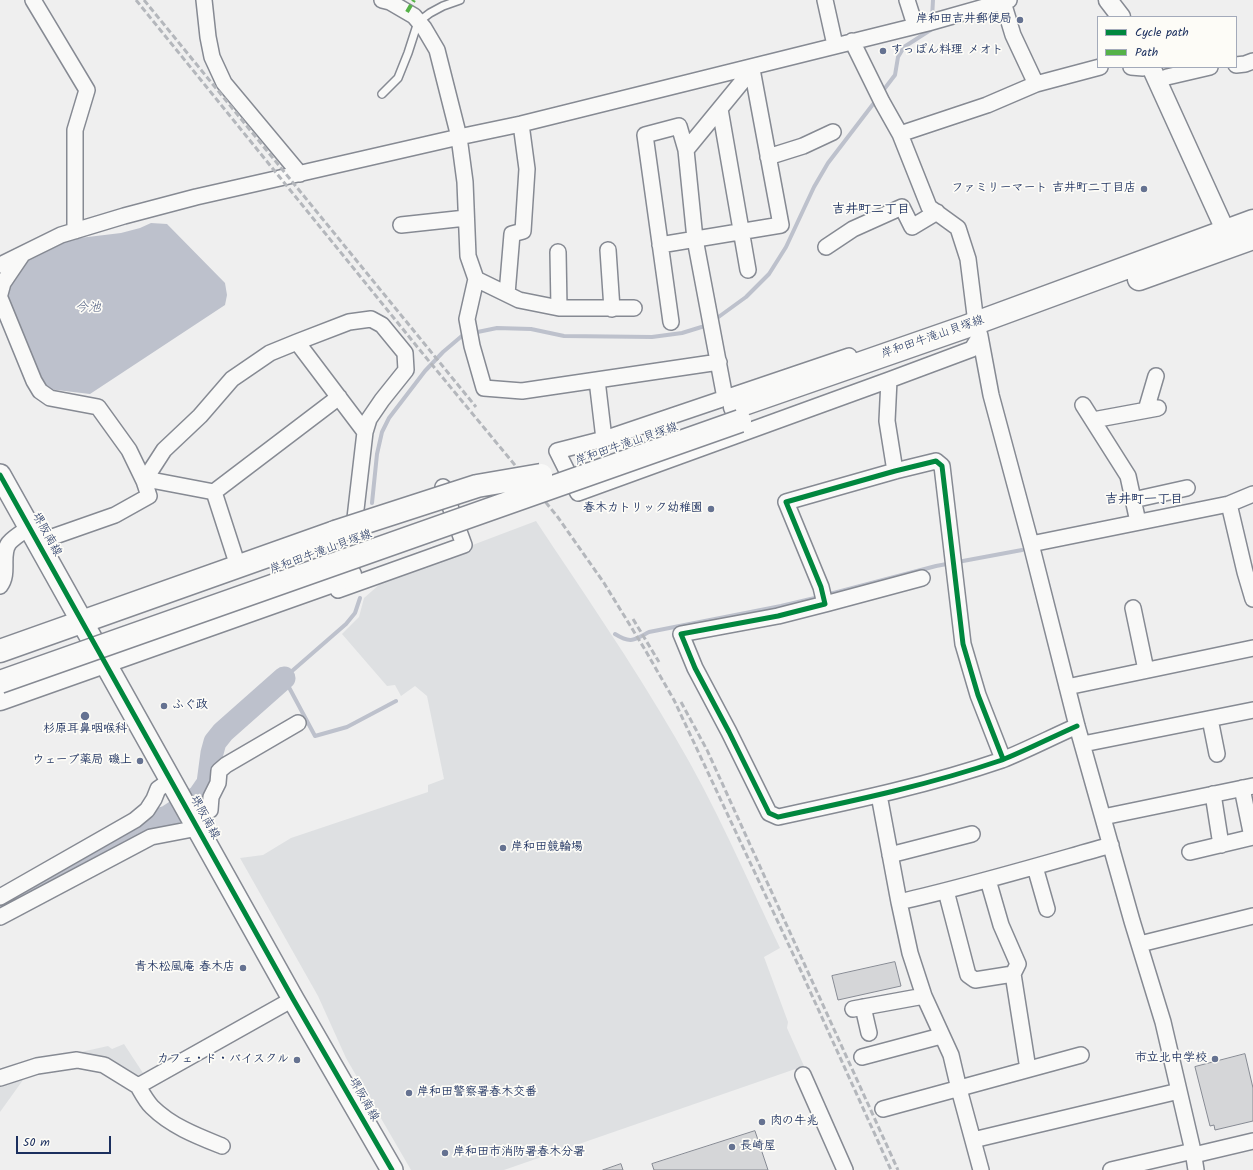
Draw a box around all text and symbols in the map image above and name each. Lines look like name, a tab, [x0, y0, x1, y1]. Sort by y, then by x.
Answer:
place label: 岸和田吉井郵便局	[916, 13, 1012, 27]
marker: 岸和田吉井郵便局	[1015, 15, 1025, 25]
legend	[1097, 16, 1237, 68]
text: Cycle path	[1135, 23, 1189, 42]
text: Path	[1135, 43, 1158, 62]
place label: すっぽん料理 メオト	[891, 44, 1004, 58]
marker: すっぽん料理 メオト	[878, 46, 888, 56]
place label: ファミリーマート 吉井町二丁目店	[951, 182, 1136, 196]
marker: ファミリーマート 吉井町二丁目店	[1139, 184, 1149, 194]
district label: 吉井町二丁目	[832, 203, 910, 219]
water label: 今池	[75, 301, 101, 317]
street label: 岸和田牛滝山貝塚線	[880, 314, 986, 362]
street label: 岸和田牛滝山貝塚線	[574, 421, 680, 469]
district label: 吉井町一丁目	[1105, 493, 1183, 509]
place label: 春木カトリック幼稚園	[583, 502, 703, 516]
marker: 春木カトリック幼稚園	[706, 504, 716, 514]
street label: 堺阪南線	[28, 511, 64, 559]
street label: 岸和田牛滝山貝塚線	[268, 528, 374, 578]
place label: ふぐ政	[172, 699, 208, 713]
marker: ふぐ政	[159, 701, 169, 711]
marker: 杉原耳鼻咽喉科	[79, 710, 91, 722]
place label: 杉原耳鼻咽喉科	[43, 723, 127, 737]
place label: ウェーブ薬局 磯上	[32, 754, 132, 768]
marker: ウェーブ薬局 磯上	[135, 756, 145, 766]
street label: 堺阪南線	[186, 794, 222, 842]
place label: 岸和田競輪場	[511, 841, 583, 855]
marker: 岸和田競輪場	[498, 843, 508, 853]
place label: 青木松風庵 春木店	[134, 961, 235, 975]
marker: 青木松風庵 春木店	[238, 963, 248, 973]
place label: 市立北中学校	[1135, 1052, 1207, 1066]
place label: カフェ・ド・バイスクル	[157, 1053, 289, 1067]
marker: 市立北中学校	[1210, 1054, 1220, 1064]
marker: カフェ・ド・バイスクル	[292, 1055, 302, 1065]
street label: 堺阪南線	[345, 1076, 381, 1124]
place label: 岸和田警察署春木交番	[417, 1086, 537, 1100]
marker: 岸和田警察署春木交番	[404, 1088, 414, 1098]
place label: 肉の牛兆	[770, 1115, 818, 1129]
marker: 肉の牛兆	[757, 1117, 767, 1127]
scale bar	[18, 1128, 113, 1154]
text: 50 m	[23, 1133, 50, 1152]
place label: 長崎屋	[740, 1140, 776, 1154]
marker: 長崎屋	[727, 1142, 737, 1152]
place label: 岸和田市消防署春木分署	[453, 1146, 585, 1160]
marker: 岸和田市消防署春木分署	[440, 1148, 450, 1158]

